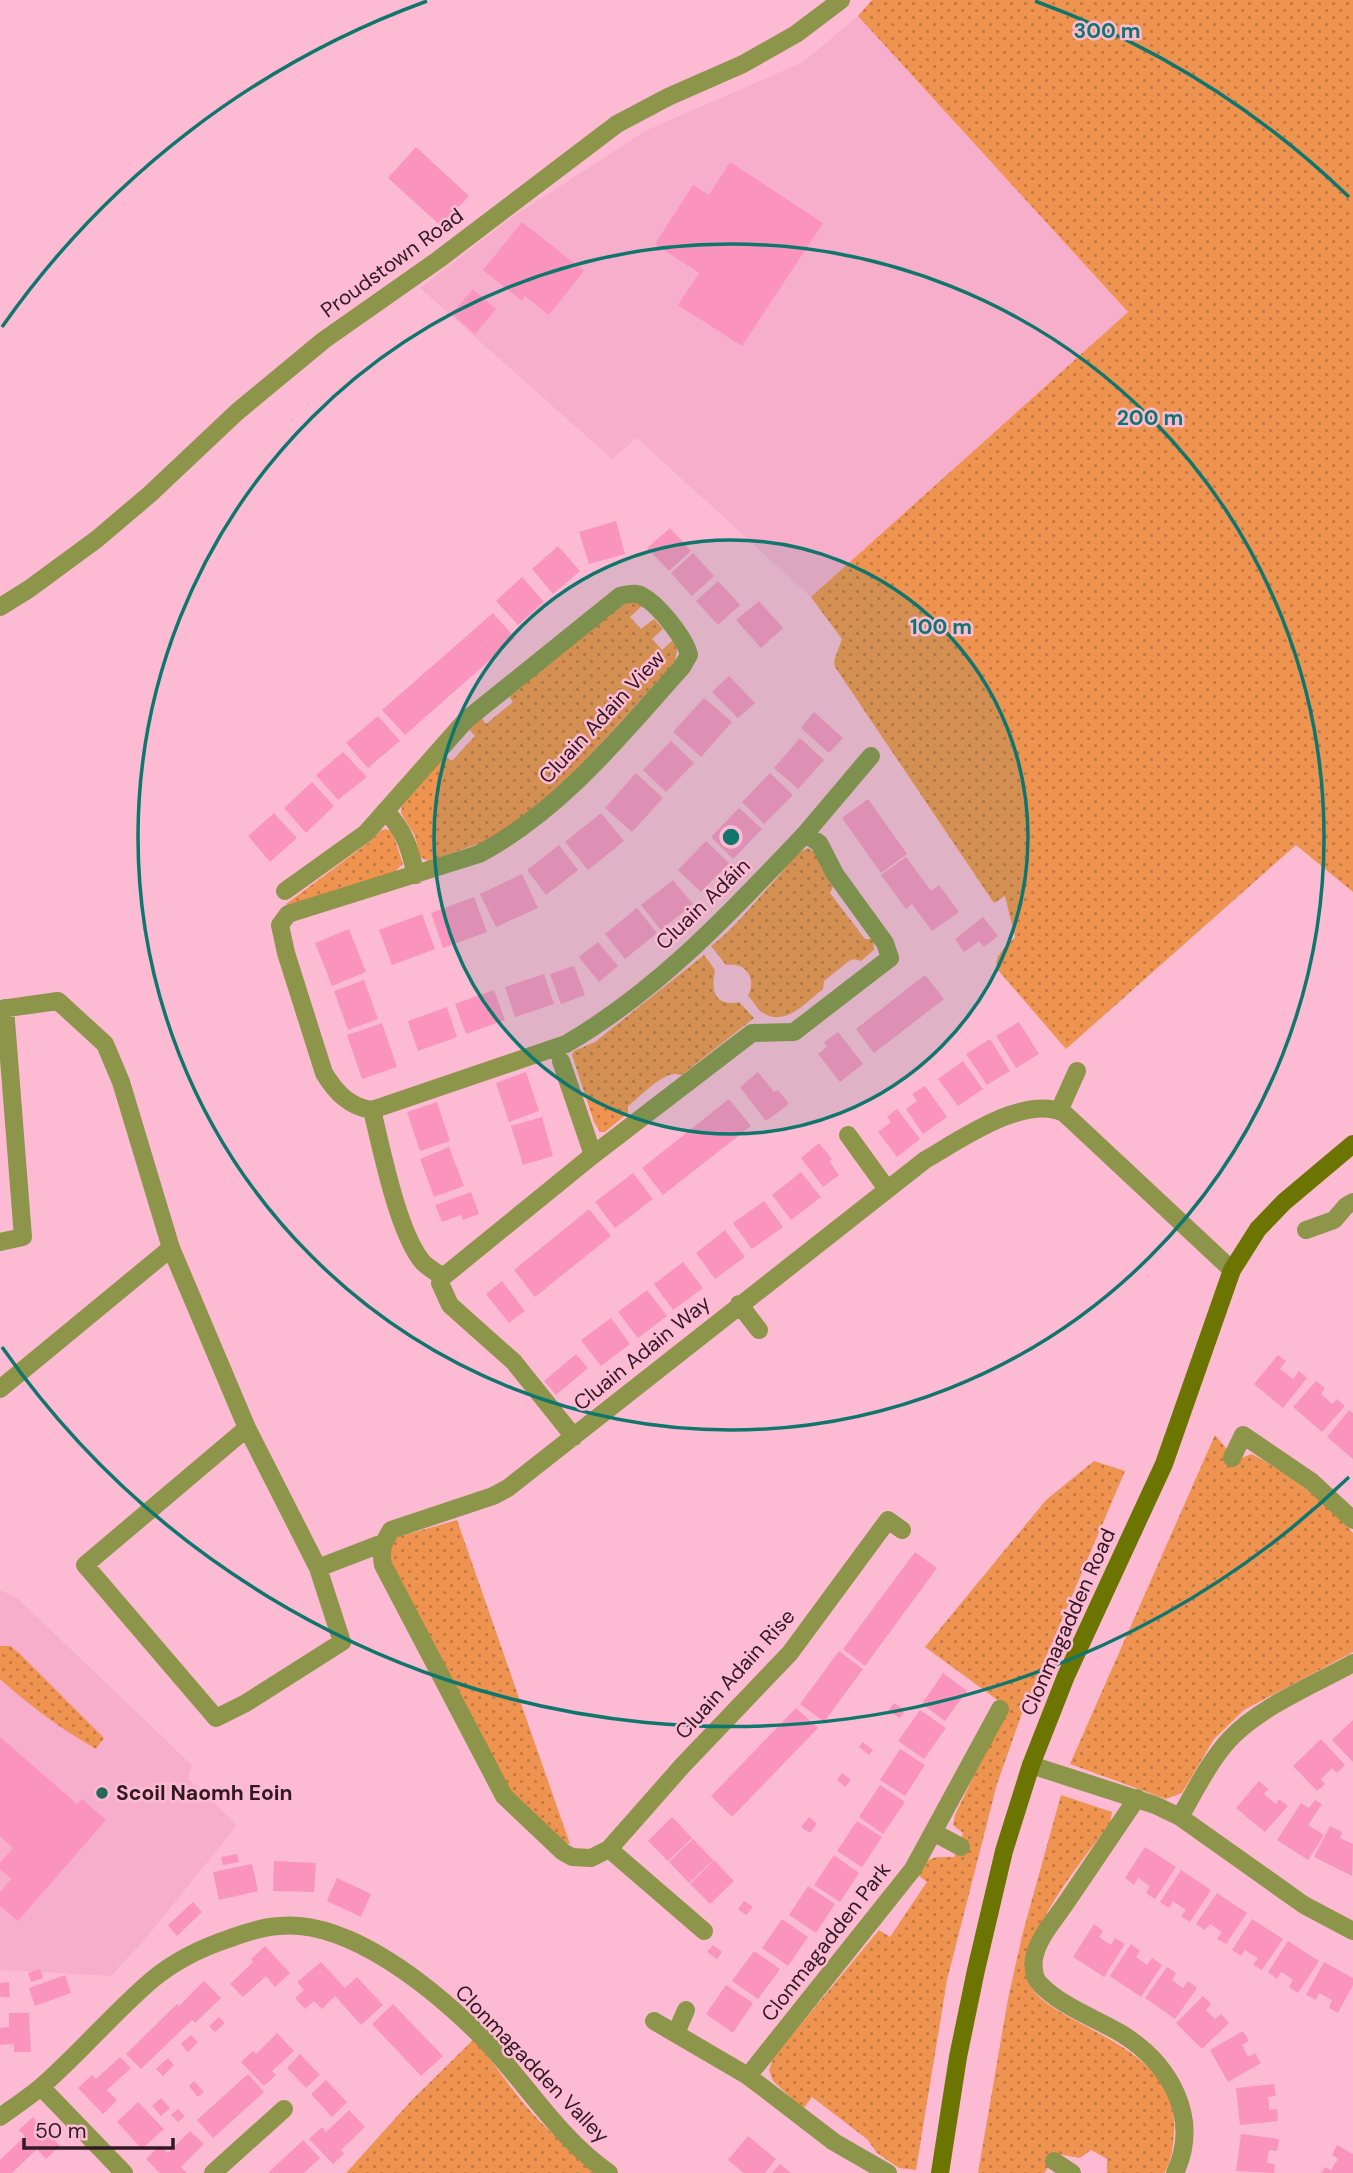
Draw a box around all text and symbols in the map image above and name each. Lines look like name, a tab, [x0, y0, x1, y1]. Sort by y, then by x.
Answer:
text: 300 m	[1074, 17, 1140, 45]
street label: Proudstown Road	[315, 202, 469, 324]
text: 200 m	[1117, 404, 1183, 432]
text: 100 m	[910, 613, 972, 641]
street label: Cluain Adain View	[533, 644, 671, 790]
centre of rings	[719, 825, 743, 849]
street label: Cluain Adáin	[650, 852, 756, 956]
street label: Cluain Adain Way	[568, 1289, 717, 1417]
street label: Clonmagadden Road	[1014, 1524, 1122, 1720]
street label: Cluain Adain Rise	[669, 1603, 801, 1745]
place label: Scoil Naomh Eoin	[116, 1779, 292, 1807]
marker: Scoil Naomh Eoin	[94, 1785, 110, 1801]
street label: Clonmagadden Park	[755, 1856, 897, 2027]
street label: Clonmagadden Valley	[449, 1979, 615, 2150]
scale bar	[24, 2106, 173, 2150]
text: 50 m	[35, 2117, 86, 2145]

